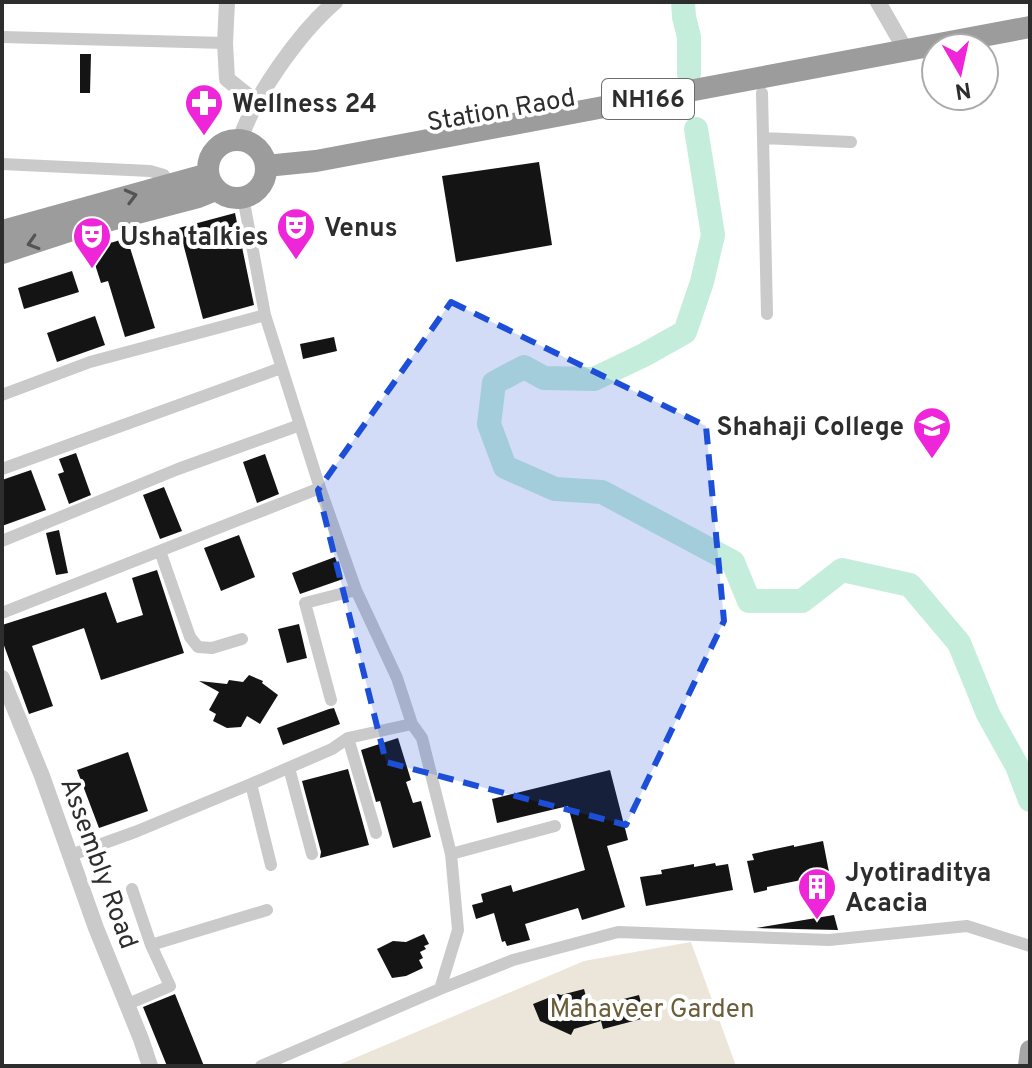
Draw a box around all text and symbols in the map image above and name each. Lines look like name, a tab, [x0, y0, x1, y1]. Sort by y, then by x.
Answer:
north arrow	[920, 32, 1000, 112]
text: N	[953, 75, 973, 104]
road number: NH166	[602, 79, 694, 119]
pharmacy icon: Wellness 24	[183, 82, 225, 137]
street label: Station Raod	[425, 82, 578, 141]
place label: Wellness 24	[232, 89, 377, 122]
one-way arrow	[124, 188, 138, 205]
theatre icon: Venus	[275, 206, 317, 261]
place label: Venus	[324, 213, 398, 246]
theatre icon: Usha talkies	[71, 215, 113, 270]
place label: Usha talkies	[120, 222, 269, 255]
one-way arrow	[27, 234, 40, 250]
school or university icon: Shahaji College	[911, 405, 953, 460]
place label: Shahaji College	[717, 412, 904, 445]
street label: Assembly Road	[51, 774, 144, 954]
place label: Jyotiraditya Acacia	[845, 858, 991, 921]
building icon: Jyotiraditya Acacia	[796, 866, 838, 921]
park label: Mahaveer Garden	[549, 994, 755, 1027]

